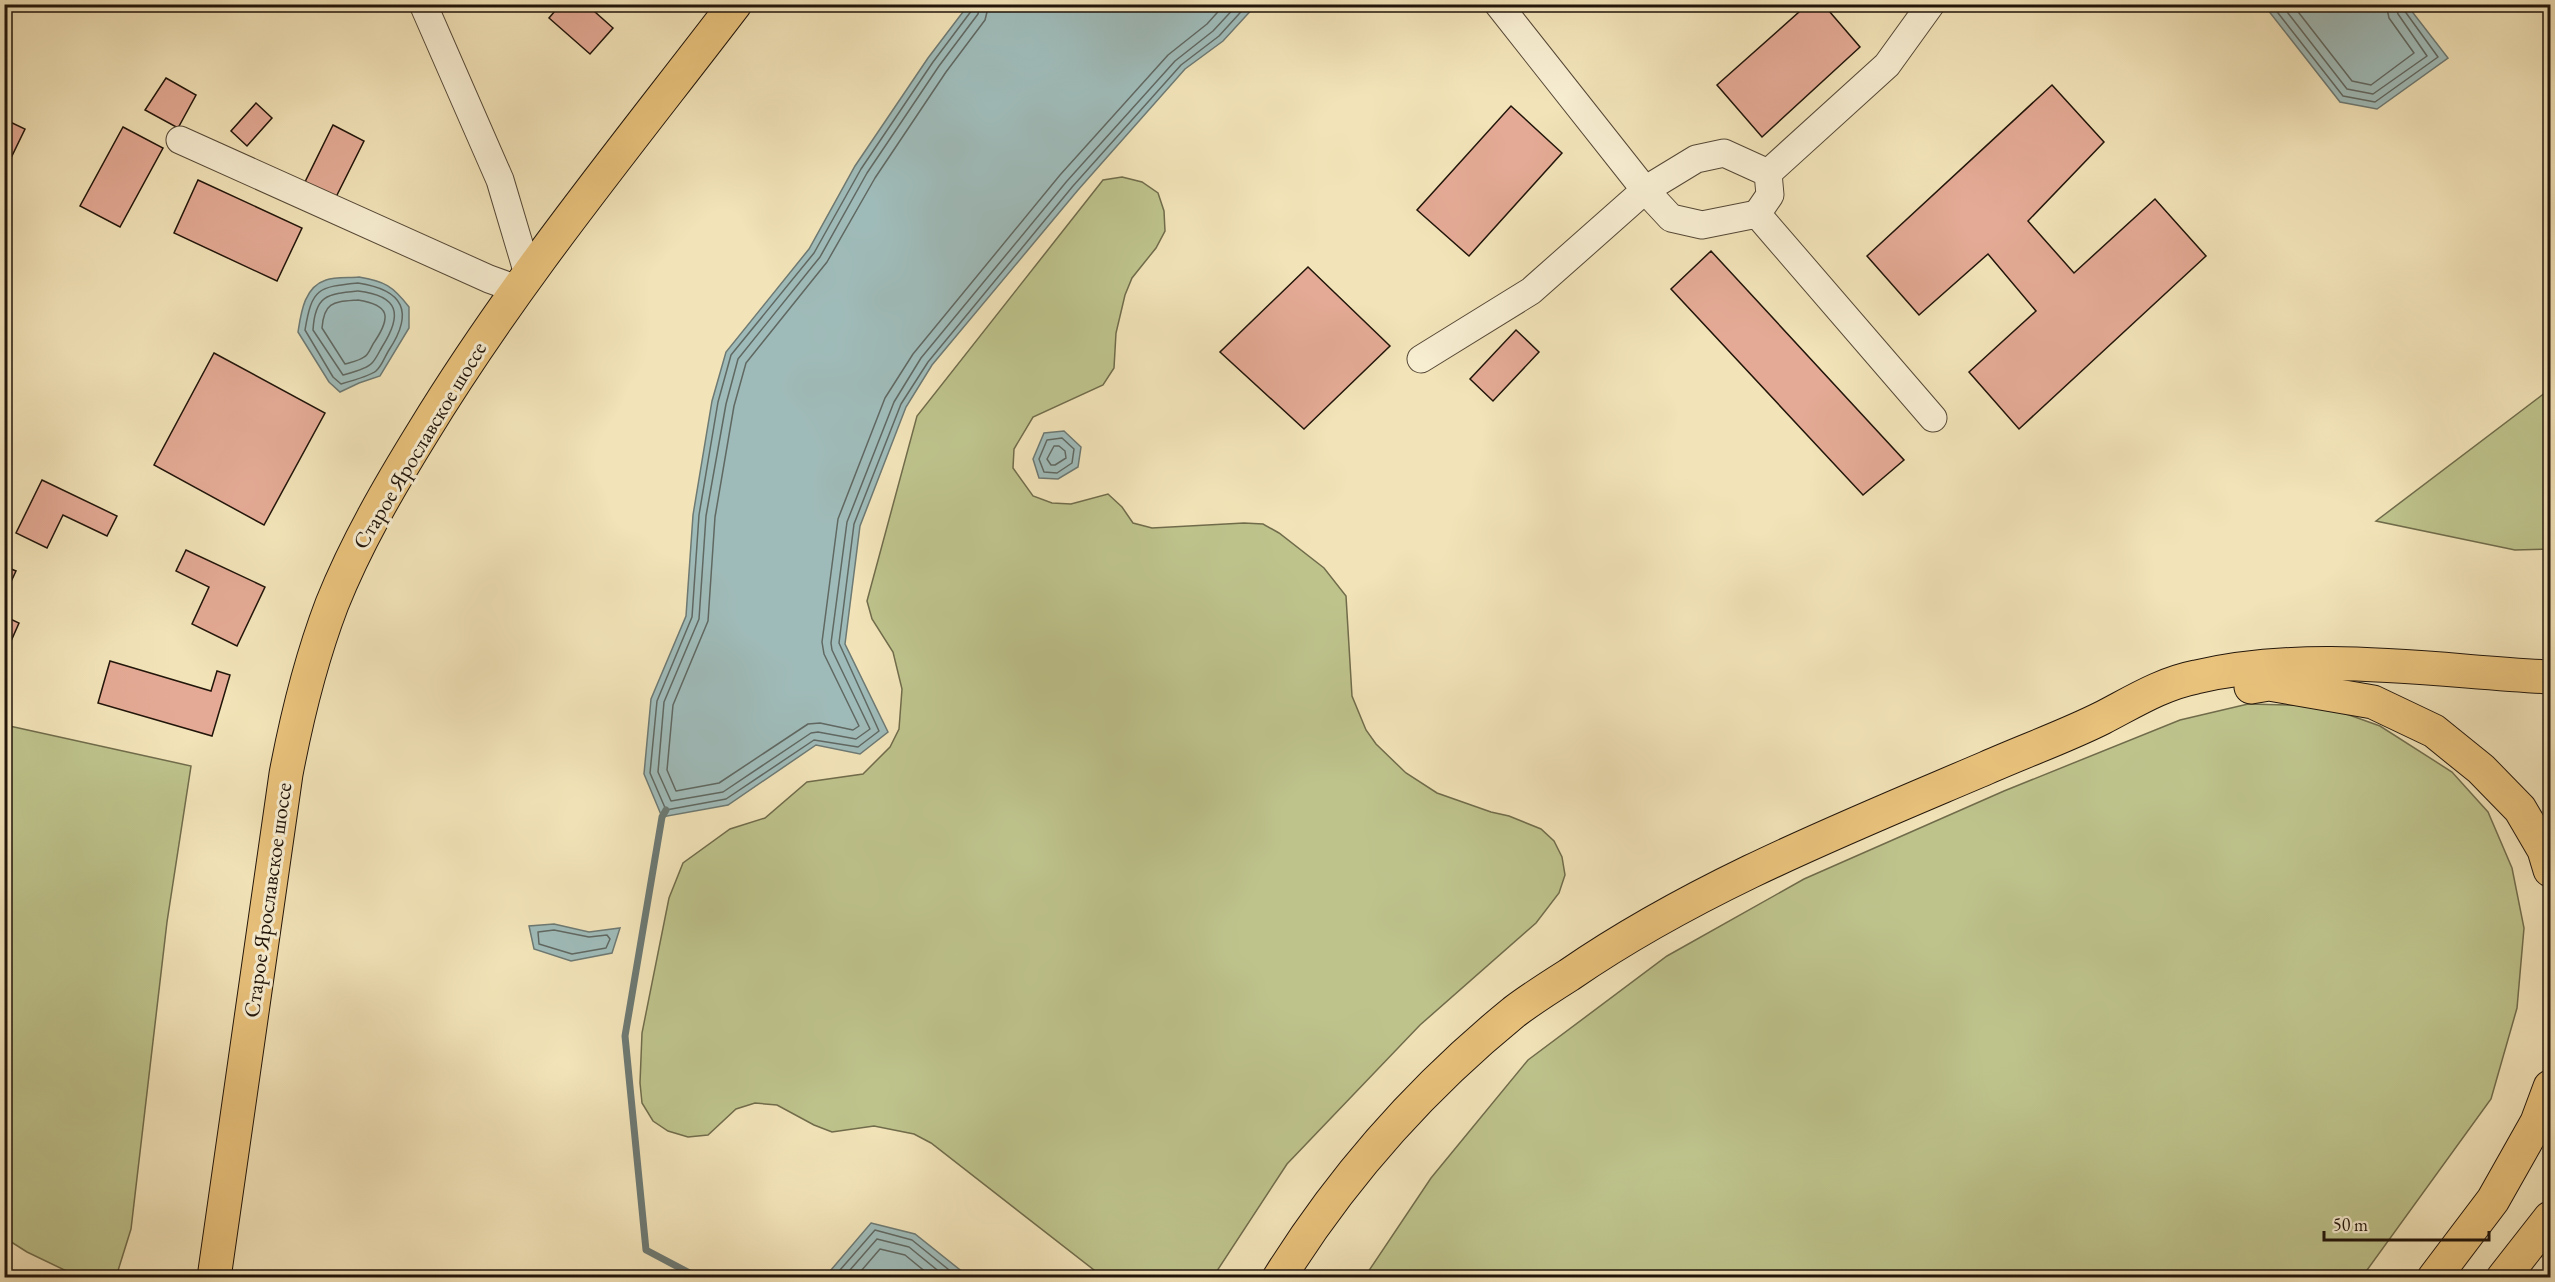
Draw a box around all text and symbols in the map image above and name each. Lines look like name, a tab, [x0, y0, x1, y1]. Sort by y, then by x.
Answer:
street label: Старое Ярославское шоссе	[346, 336, 493, 554]
street label: Старое Ярославское шоссе	[237, 780, 298, 1020]
scale bar	[2324, 1204, 2489, 1242]
text: 50 m	[2333, 1213, 2368, 1236]

